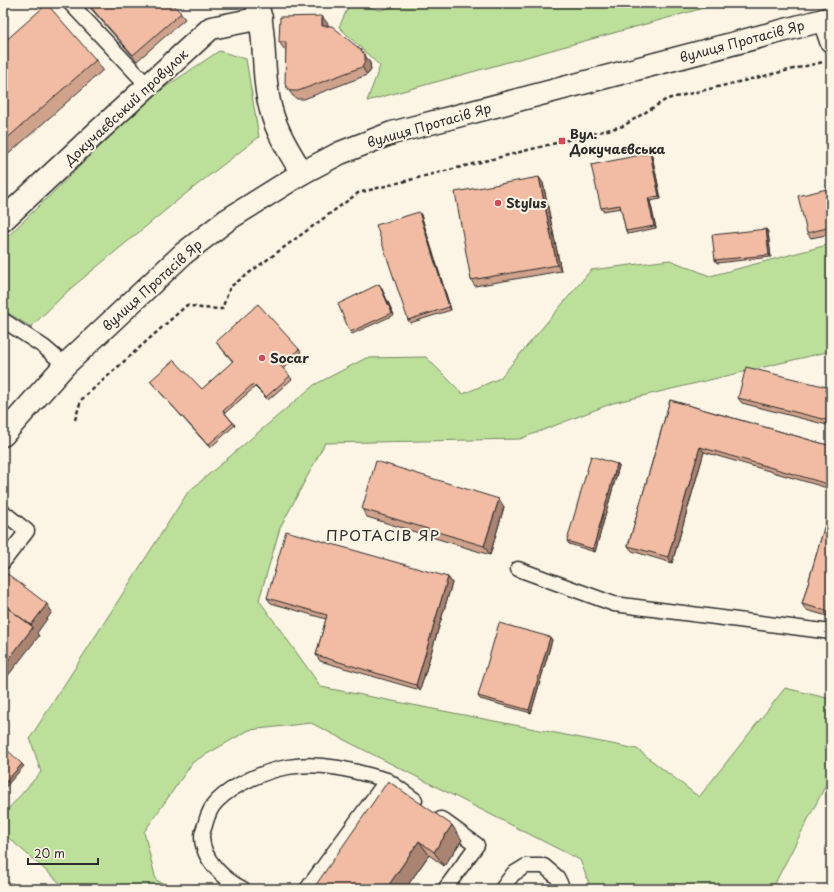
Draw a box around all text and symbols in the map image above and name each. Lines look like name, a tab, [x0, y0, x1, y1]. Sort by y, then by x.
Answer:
street label: вулиця Протасів Яр	[677, 15, 806, 66]
street label: Докучаєвський провулок	[59, 44, 192, 170]
street label: вулиця Протасів Яр	[365, 98, 493, 151]
place label: Вул. Докучаєвська	[569, 124, 665, 158]
marker: Вул. Докучаєвська	[557, 136, 567, 146]
place label: Stylus	[506, 193, 546, 212]
marker: Stylus	[493, 198, 503, 208]
street label: вулиця Протасів Яр	[98, 235, 206, 335]
place label: Socar	[270, 348, 309, 367]
marker: Socar	[257, 353, 267, 363]
district label: ПРОТАСІВ ЯР	[326, 523, 440, 546]
scale bar	[28, 840, 98, 866]
text: 20 m	[34, 844, 65, 862]

